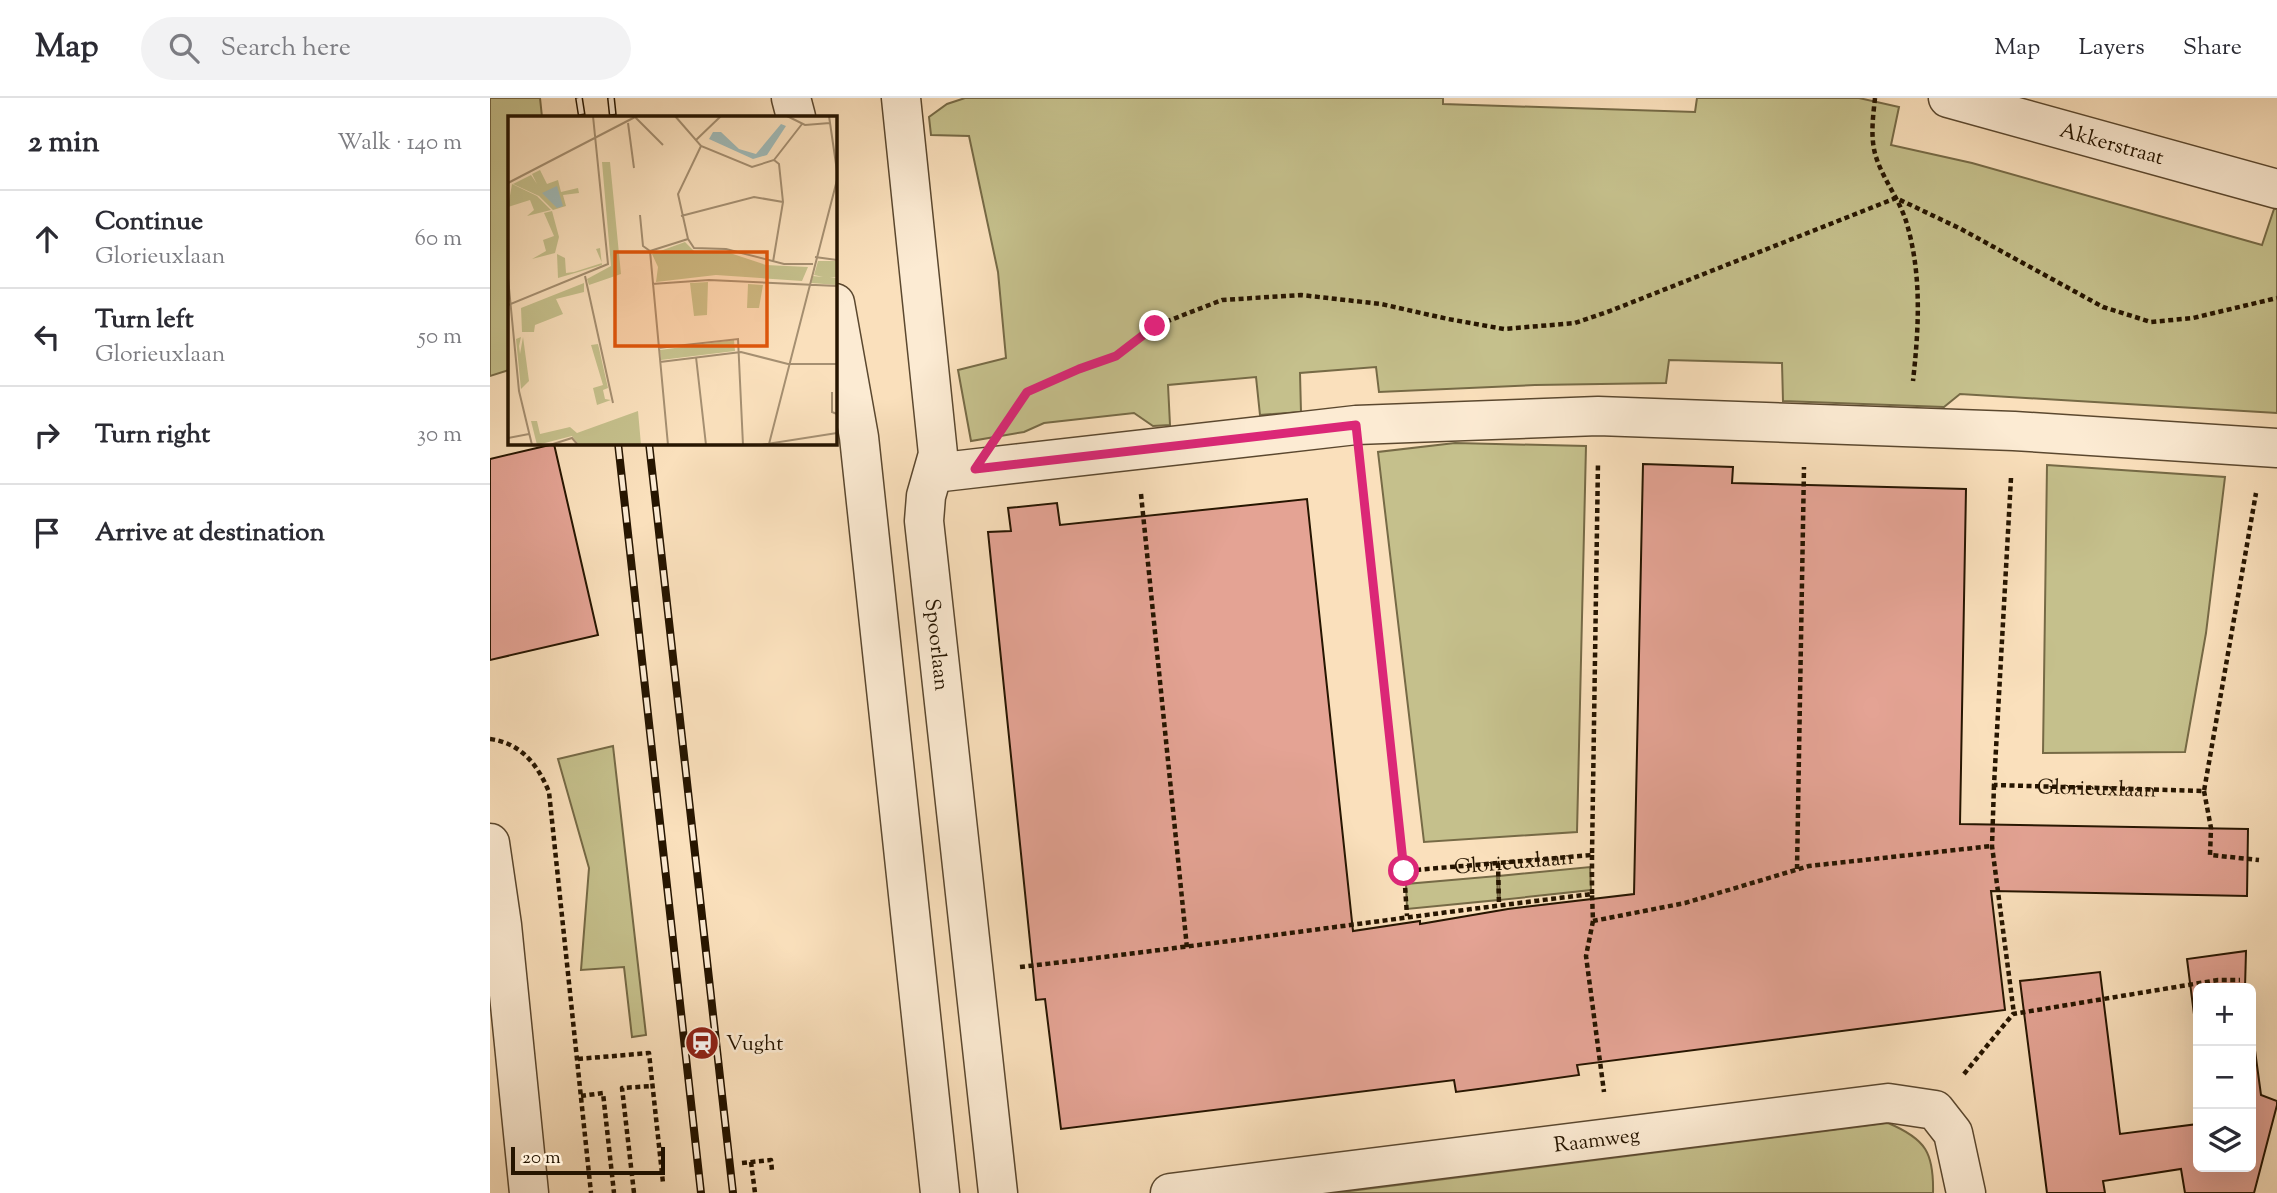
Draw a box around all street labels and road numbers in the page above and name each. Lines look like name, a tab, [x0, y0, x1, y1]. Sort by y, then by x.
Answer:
street label: Akkerstraat	[2056, 117, 2167, 174]
street label: Spoorlaan	[916, 597, 956, 692]
street label: Glorieuxlaan	[2036, 773, 2156, 807]
street label: Glorieuxlaan	[1453, 844, 1574, 884]
street label: Raamweg	[1552, 1121, 1642, 1162]

